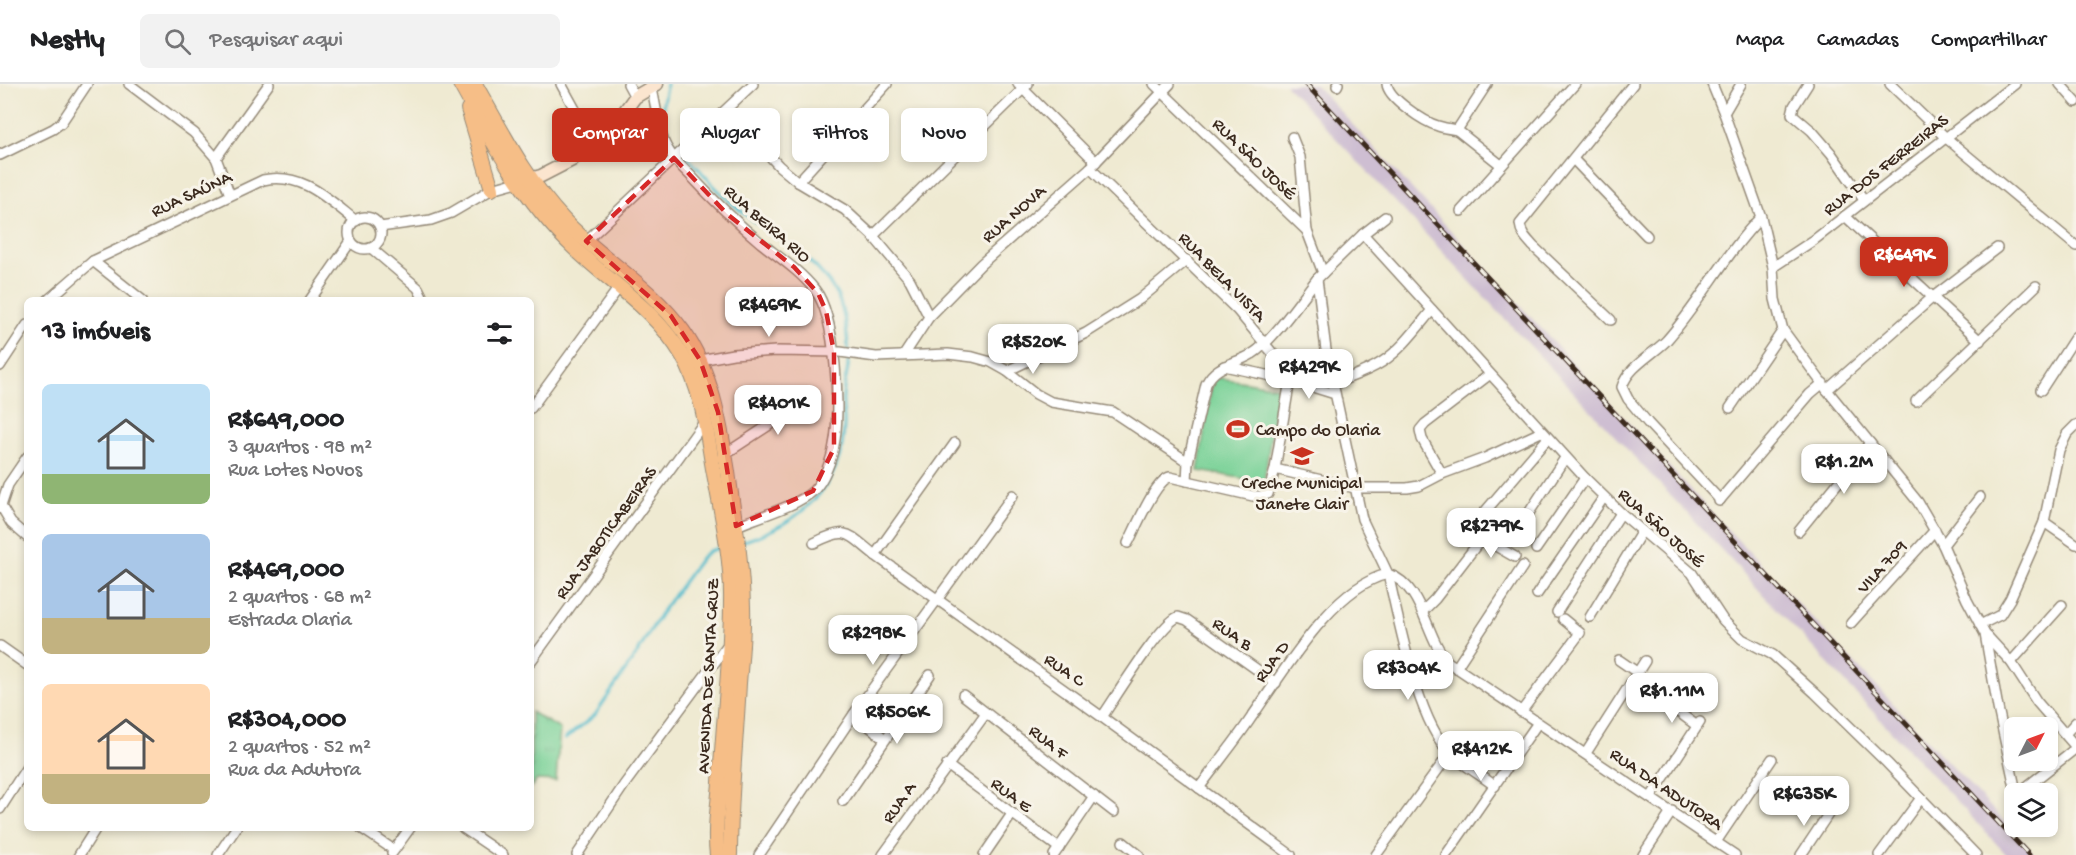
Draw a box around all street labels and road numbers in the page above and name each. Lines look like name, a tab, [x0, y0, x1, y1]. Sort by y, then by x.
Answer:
street label: RUA DOS FERREIRAS	[1820, 110, 1954, 221]
street label: RUA SÃO JOSÉ	[1207, 114, 1300, 206]
street label: RUA SAÚNA	[148, 167, 237, 223]
street label: RUA NOVA	[978, 180, 1052, 248]
street label: RUA BEIRA RIO	[719, 181, 814, 268]
street label: RUA BELA VISTA	[1173, 228, 1270, 328]
street label: RUA JABOTICABEIRAS	[552, 462, 663, 604]
street label: RUA SÃO JOSÉ	[1613, 485, 1708, 574]
street label: VILA 709	[1853, 537, 1912, 599]
street label: AVENIDA DE SANTA CRUZ	[694, 578, 725, 774]
street label: RUA B	[1208, 614, 1256, 657]
street label: RUA D	[1251, 637, 1295, 687]
street label: RUA C	[1039, 650, 1089, 693]
street label: RUA F	[1024, 721, 1072, 765]
street label: RUA DA ADUTORA	[1605, 744, 1727, 836]
street label: RUA E	[986, 774, 1036, 819]
street label: RUA A	[878, 778, 922, 828]

